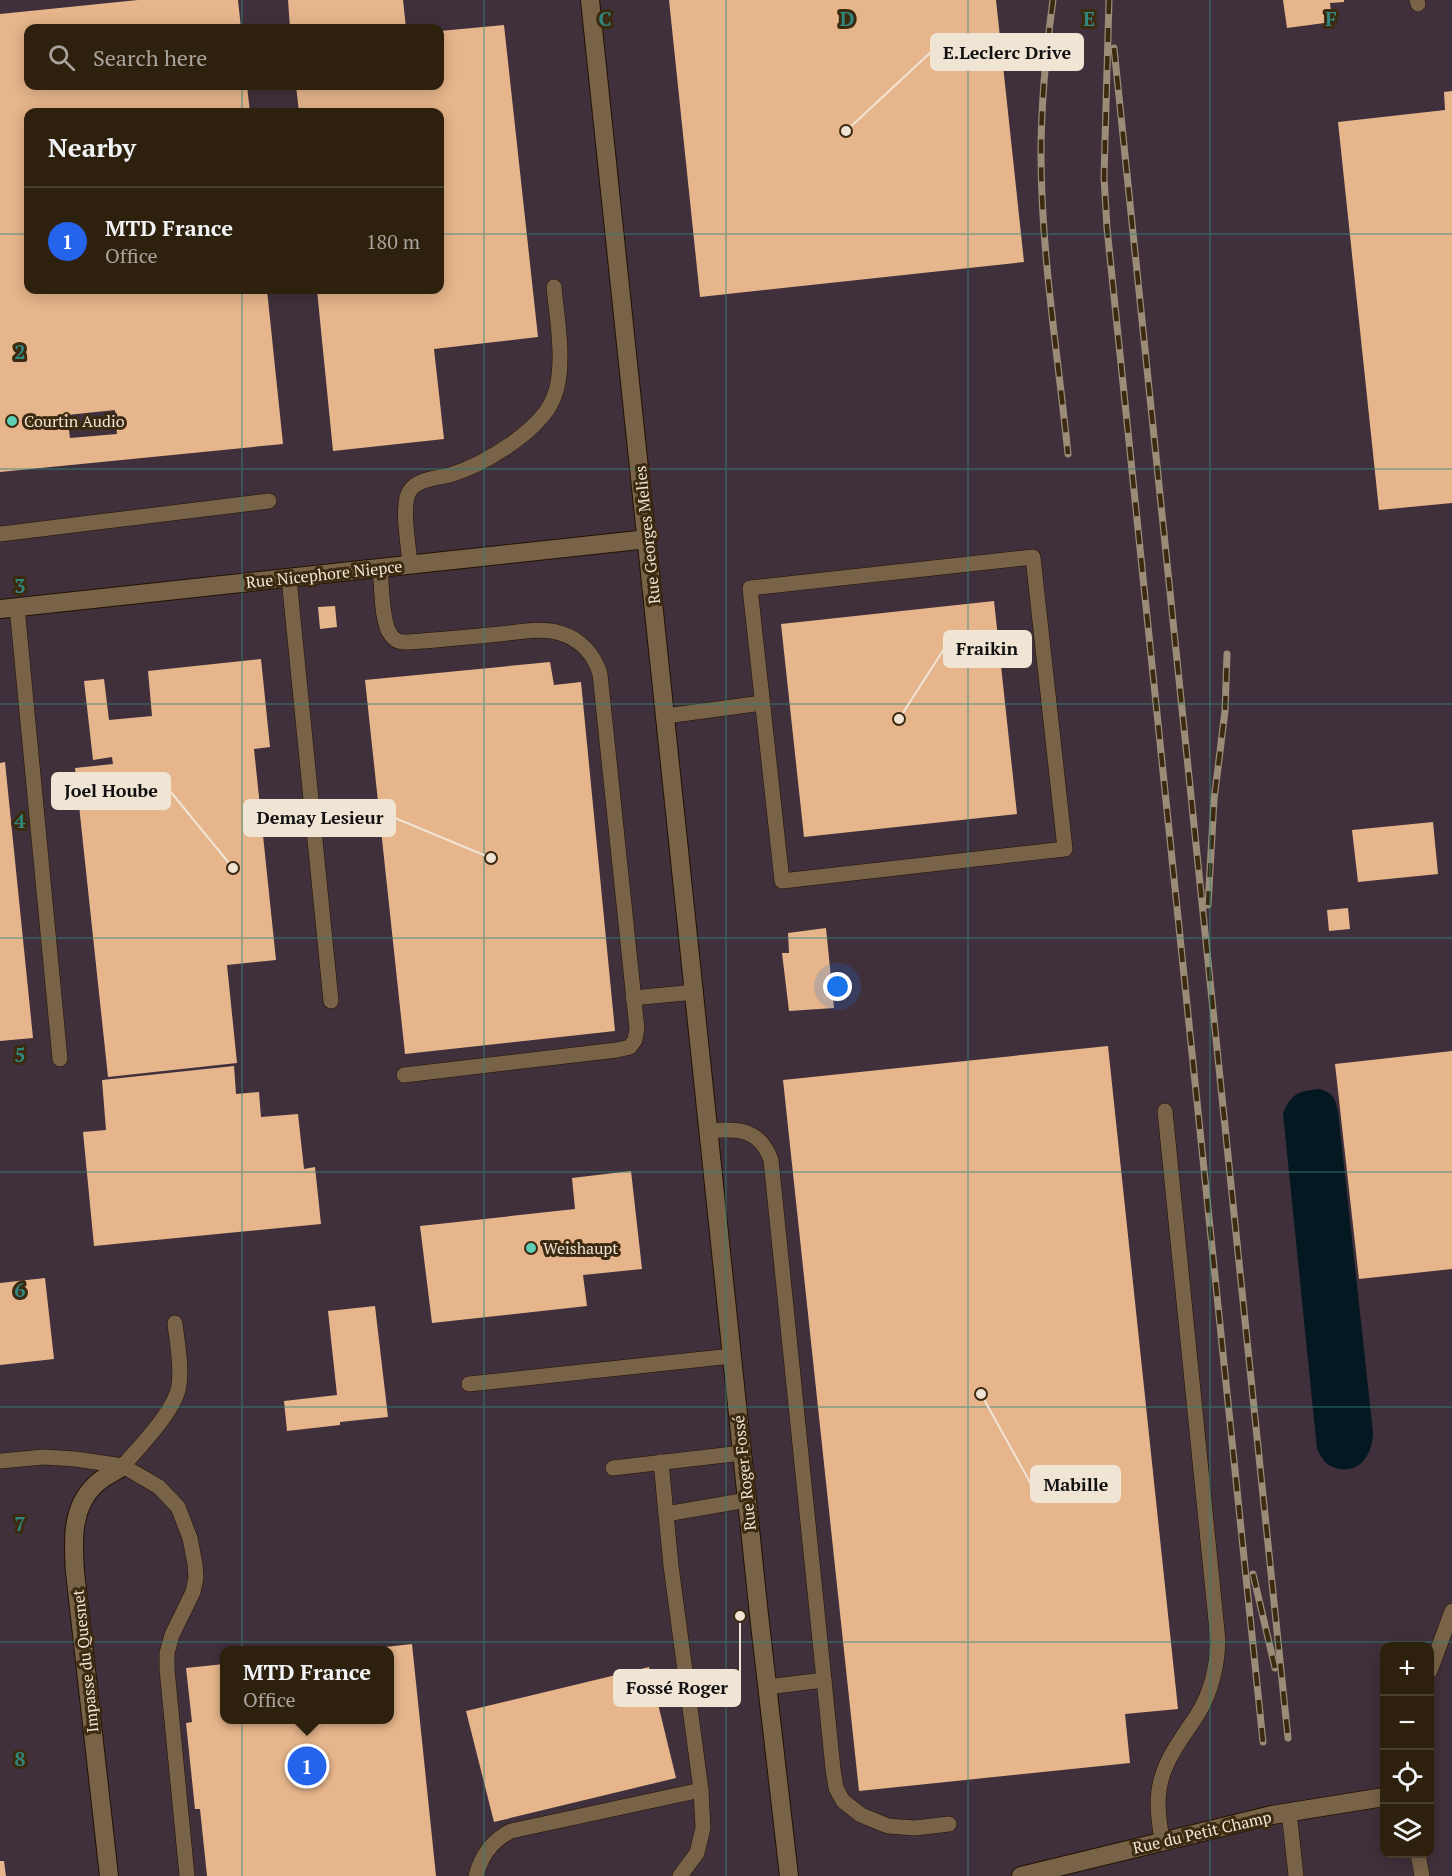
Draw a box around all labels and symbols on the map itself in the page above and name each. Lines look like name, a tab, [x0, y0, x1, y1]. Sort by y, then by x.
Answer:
text: C	[598, 5, 612, 32]
text: D	[840, 5, 854, 32]
text: E	[1083, 5, 1095, 32]
text: F	[1325, 5, 1337, 32]
callout: E.Leclerc Drive	[931, 34, 1083, 70]
text: E.Leclerc Drive	[943, 40, 1071, 64]
text: 2	[14, 338, 26, 365]
place label: Courtin Audio	[24, 410, 125, 432]
marker: Courtin Audio	[5, 414, 19, 428]
street label: Rue Georges Melies	[629, 465, 665, 605]
street label: Rue Nicephore Niepce	[245, 555, 403, 593]
text: 3	[14, 572, 26, 599]
callout: Fraikin	[944, 631, 1031, 667]
text: Fraikin	[956, 636, 1018, 660]
callout: Joel Hoube	[52, 773, 170, 809]
text: Joel Hoube	[64, 778, 158, 802]
callout: Demay Lesieur	[244, 800, 395, 836]
text: Demay Lesieur	[257, 805, 384, 829]
text: 4	[14, 807, 26, 834]
your location	[823, 972, 852, 1001]
text: 5	[14, 1041, 26, 1068]
place label: Weishaupt	[543, 1237, 618, 1259]
marker: Weishaupt	[524, 1241, 538, 1255]
text: 6	[14, 1276, 26, 1303]
street label: Rue Roger Fossé	[727, 1414, 761, 1532]
callout: Mabille	[1031, 1466, 1120, 1502]
text: Mabille	[1044, 1472, 1109, 1496]
text: 7	[14, 1510, 26, 1537]
street label: Impasse du Quesnet	[67, 1588, 103, 1734]
callout: Fossé Roger	[614, 1670, 740, 1706]
text: Fossé Roger	[626, 1675, 728, 1699]
pin: 1	[288, 1744, 326, 1788]
text: 8	[14, 1745, 26, 1772]
street label: Rue du Petit Champ	[1131, 1805, 1273, 1859]

